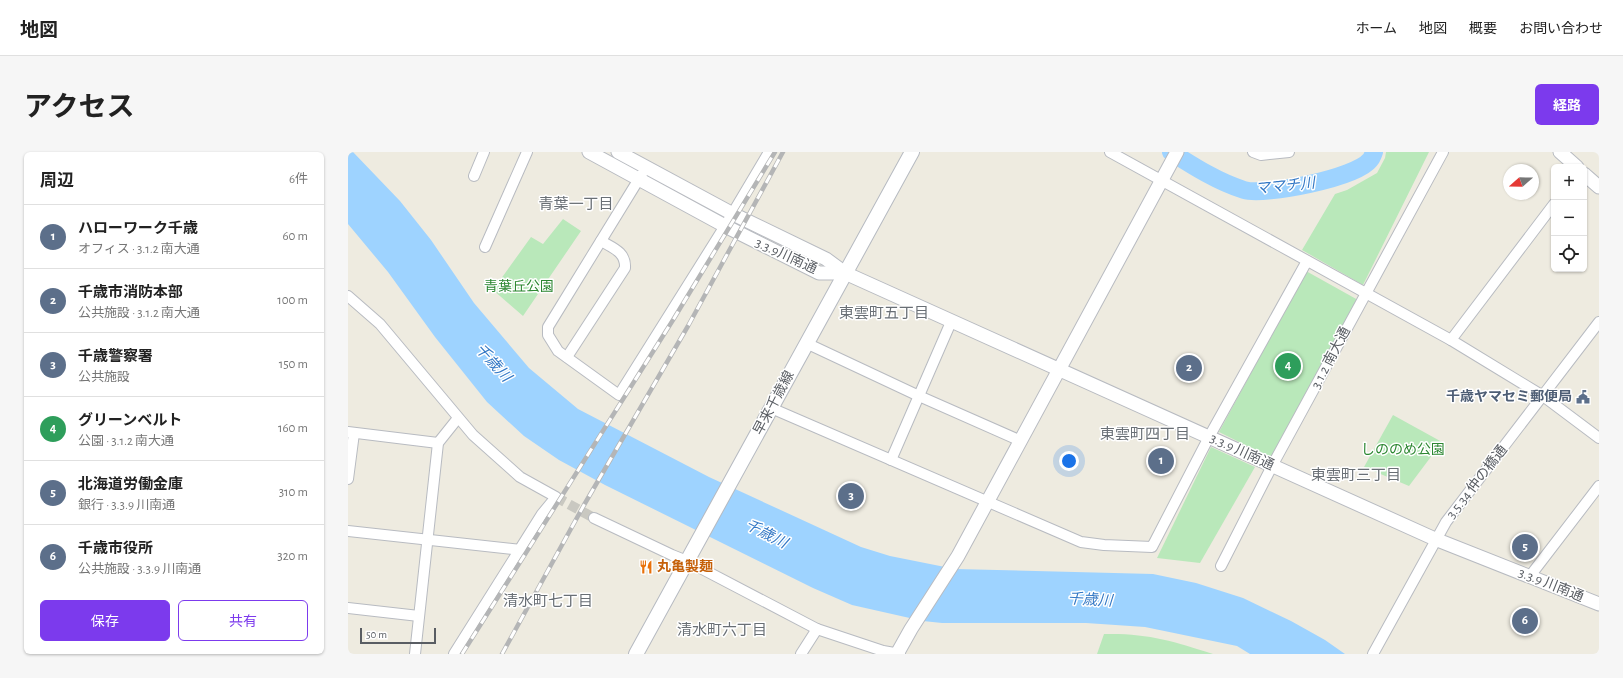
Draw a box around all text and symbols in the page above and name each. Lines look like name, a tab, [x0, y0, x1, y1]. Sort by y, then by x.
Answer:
text: 地図	[20, 21, 58, 40]
text: ホーム	[1355, 22, 1397, 36]
text: 地図	[1419, 22, 1447, 36]
text: 概要	[1469, 22, 1497, 36]
text: お問い合わせ	[1519, 22, 1603, 36]
button: 経路	[1535, 84, 1599, 125]
text: アクセス	[24, 94, 135, 122]
north arrow	[1503, 164, 1539, 200]
map controls	[1551, 164, 1587, 272]
button: +	[1551, 164, 1587, 200]
text: 周辺	[40, 172, 74, 189]
text: 6件	[289, 173, 308, 186]
water label: ママチ川	[1254, 175, 1318, 197]
district label: 青葉一丁目	[538, 196, 614, 212]
button: −	[1551, 200, 1587, 236]
text: ハローワーク千歳	[78, 221, 198, 236]
text: 1	[51, 230, 55, 243]
text: 60 m	[282, 230, 308, 243]
street label: 3.3.9川南通	[753, 235, 820, 276]
button: locate	[1551, 236, 1587, 272]
text: オフィス · 3.1.2 南大通	[78, 243, 200, 256]
park label: 青葉丘公園	[484, 279, 554, 294]
text: 千歳市消防本部	[78, 285, 183, 300]
text: 2	[50, 294, 56, 307]
text: 100 m	[277, 294, 308, 307]
district label: 東雲町五丁目	[839, 305, 929, 321]
text: 公共施設 · 3.1.2 南大通	[78, 307, 200, 320]
street label: 3.1.2 南大通	[1308, 324, 1353, 391]
water label: 千歳川	[472, 341, 516, 386]
text: 千歳警察署	[78, 349, 153, 364]
pin: 4	[1275, 351, 1301, 381]
pin: 2	[1176, 353, 1202, 383]
text: 3	[50, 358, 56, 371]
text: 150 m	[279, 358, 308, 371]
street label: 早来千歳線	[751, 368, 797, 437]
text: 公共施設	[78, 371, 130, 384]
place label: 千歳ヤマセミ郵便局	[1446, 389, 1572, 404]
public building icon: 千歳ヤマセミ郵便局	[1575, 389, 1591, 405]
text: グリーンベルト	[78, 413, 182, 428]
text: 4	[50, 422, 56, 435]
text: 160 m	[278, 422, 308, 435]
district label: 東雲町四丁目	[1100, 426, 1190, 442]
street label: 3.3.9 川南通	[1208, 430, 1277, 473]
text: 公園 · 3.1.2 南大通	[78, 435, 174, 448]
street label: 3.5.34 仲の橋通	[1443, 441, 1510, 521]
park label: しののめ公園	[1361, 442, 1445, 457]
pin: 1	[1148, 446, 1174, 476]
your location	[1059, 451, 1079, 471]
district label: 東雲町三丁目	[1311, 467, 1401, 483]
text: 北海道労働金庫	[78, 477, 183, 492]
pin: 3	[838, 481, 864, 511]
text: 5	[50, 486, 56, 499]
text: 310 m	[279, 486, 308, 499]
text: 銀行 · 3.3.9 川南通	[78, 499, 175, 512]
water label: 千歳川	[743, 516, 792, 552]
pin: 5	[1512, 532, 1538, 562]
text: 千歳市役所	[78, 541, 153, 556]
text: 6	[50, 550, 56, 563]
text: 320 m	[277, 550, 308, 563]
place label: 丸亀製麺	[657, 558, 713, 574]
restaurant icon: 丸亀製麺	[638, 559, 654, 575]
text: 公共施設 · 3.3.9 川南通	[78, 563, 201, 576]
street label: 3.3.9 川南通	[1516, 565, 1586, 604]
water label: 千歳川	[1067, 590, 1115, 609]
district label: 清水町七丁目	[503, 593, 593, 609]
button: 保存	[40, 600, 170, 641]
button: 共有	[178, 600, 308, 641]
pin: 6	[1512, 606, 1538, 636]
district label: 清水町六丁目	[677, 622, 767, 638]
scale bar	[360, 626, 436, 645]
text: 50 m	[366, 629, 387, 640]

